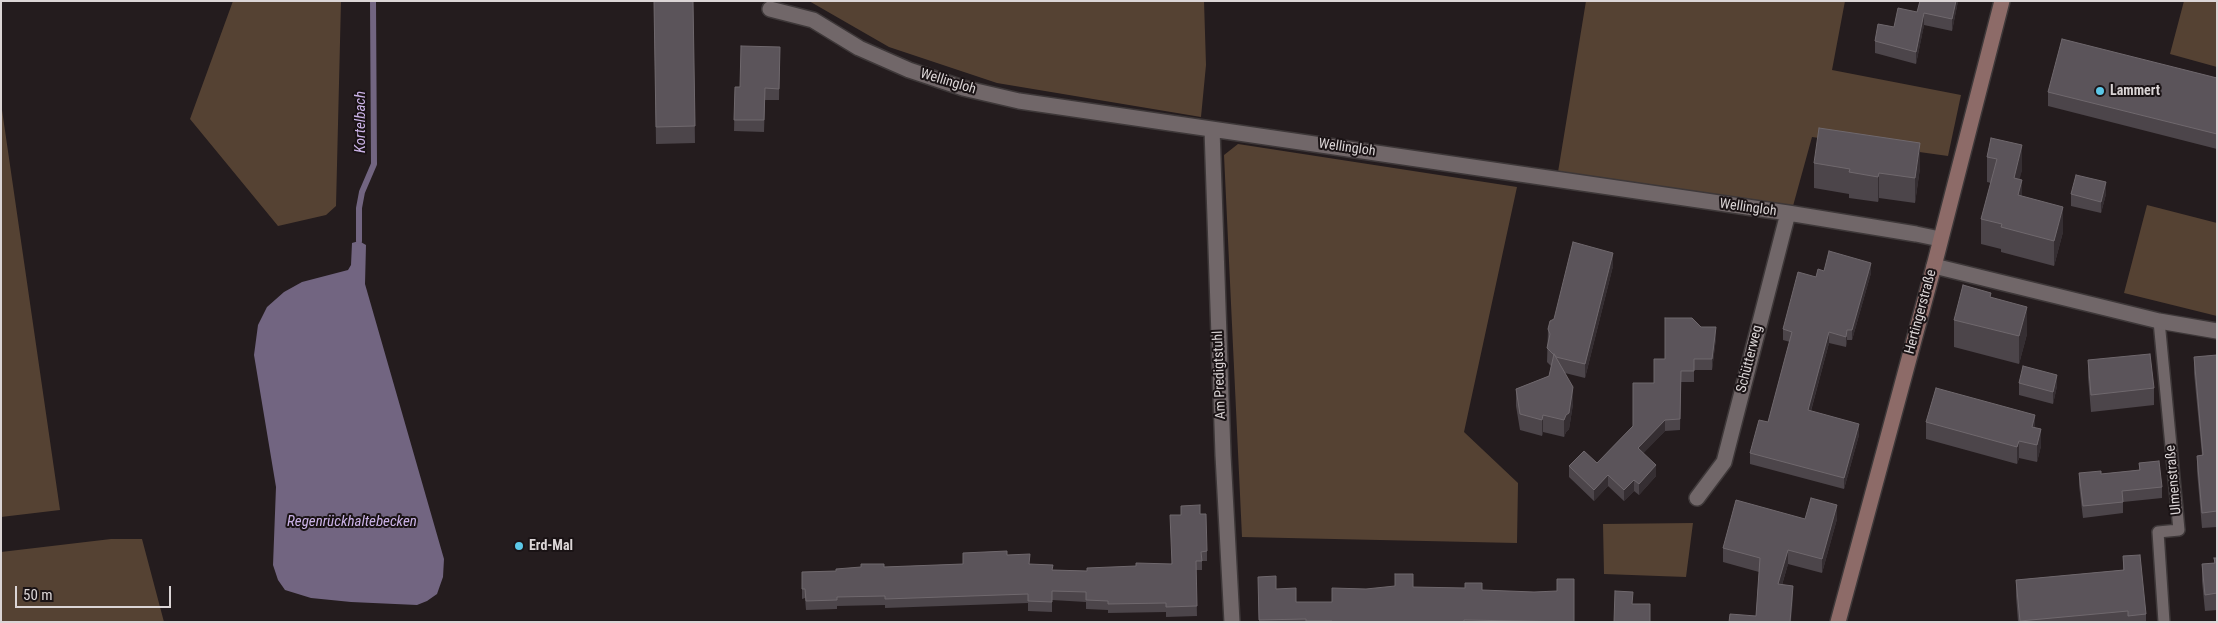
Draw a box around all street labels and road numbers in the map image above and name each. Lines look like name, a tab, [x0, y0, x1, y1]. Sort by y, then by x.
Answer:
street label: Wellingloh	[918, 66, 978, 98]
street label: Wellingloh	[1317, 136, 1377, 160]
street label: Wellingloh	[1718, 196, 1778, 220]
street label: Hertingerstraße	[1902, 268, 1940, 356]
street label: Schütterweg	[1733, 323, 1767, 395]
street label: Am Predigtstuhl	[1210, 330, 1230, 420]
street label: Ulmenstraße	[2163, 444, 2185, 516]

